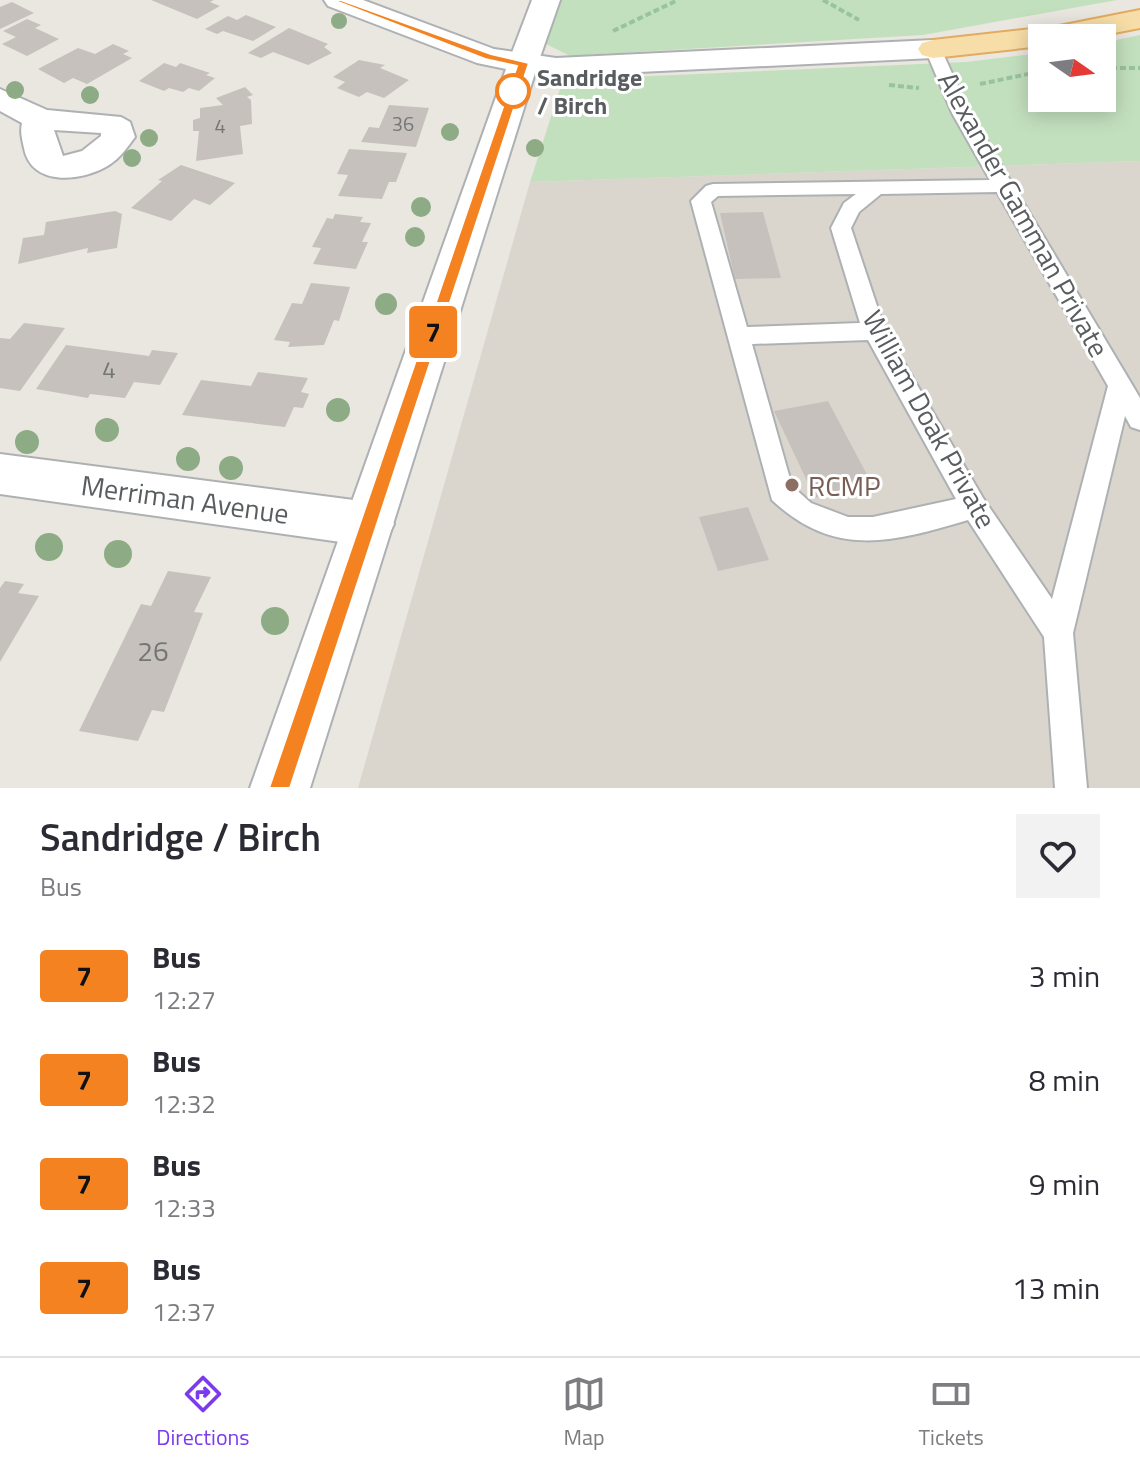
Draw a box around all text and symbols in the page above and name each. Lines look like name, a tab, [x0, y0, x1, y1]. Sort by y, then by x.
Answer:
north arrow	[1028, 24, 1116, 112]
map controls	[1028, 24, 1116, 112]
place label: Sandridge / Birch	[537, 59, 642, 123]
street label: Alexander Gamman Private	[927, 63, 1121, 365]
marker: Sandridge / Birch	[496, 74, 530, 108]
house number: 36	[392, 108, 414, 139]
house number: 4	[214, 110, 226, 141]
street label: William Doak Private	[852, 302, 1008, 536]
line badge: 7	[407, 306, 459, 358]
text: 7	[425, 310, 441, 353]
house number: 4	[102, 351, 116, 387]
street label: Merriman Avenue	[78, 463, 292, 535]
place label: RCMP	[808, 464, 881, 507]
marker: RCMP	[783, 476, 801, 494]
house number: 26	[137, 629, 169, 672]
text: Sandridge / Birch	[40, 808, 321, 866]
button: heart	[1016, 814, 1100, 898]
text: Bus	[40, 867, 82, 906]
text: Bus	[152, 934, 201, 980]
text: 3 min	[1029, 953, 1100, 999]
text: 7	[76, 954, 92, 997]
text: 12:27	[152, 980, 216, 1019]
text: Bus	[152, 1038, 201, 1084]
text: 8 min	[1029, 1057, 1100, 1103]
text: 7	[76, 1058, 92, 1101]
text: 12:32	[152, 1084, 216, 1123]
text: Bus	[152, 1142, 201, 1188]
text: 9 min	[1029, 1161, 1100, 1207]
text: 7	[76, 1162, 92, 1205]
text: 12:33	[152, 1188, 216, 1227]
text: Bus	[152, 1246, 201, 1292]
text: 13 min	[1012, 1265, 1100, 1311]
text: 7	[76, 1266, 92, 1309]
text: 12:37	[152, 1292, 216, 1331]
tab: Directions	[156, 1372, 250, 1454]
tab: Map	[562, 1372, 606, 1454]
tab: Tickets	[919, 1372, 984, 1454]

